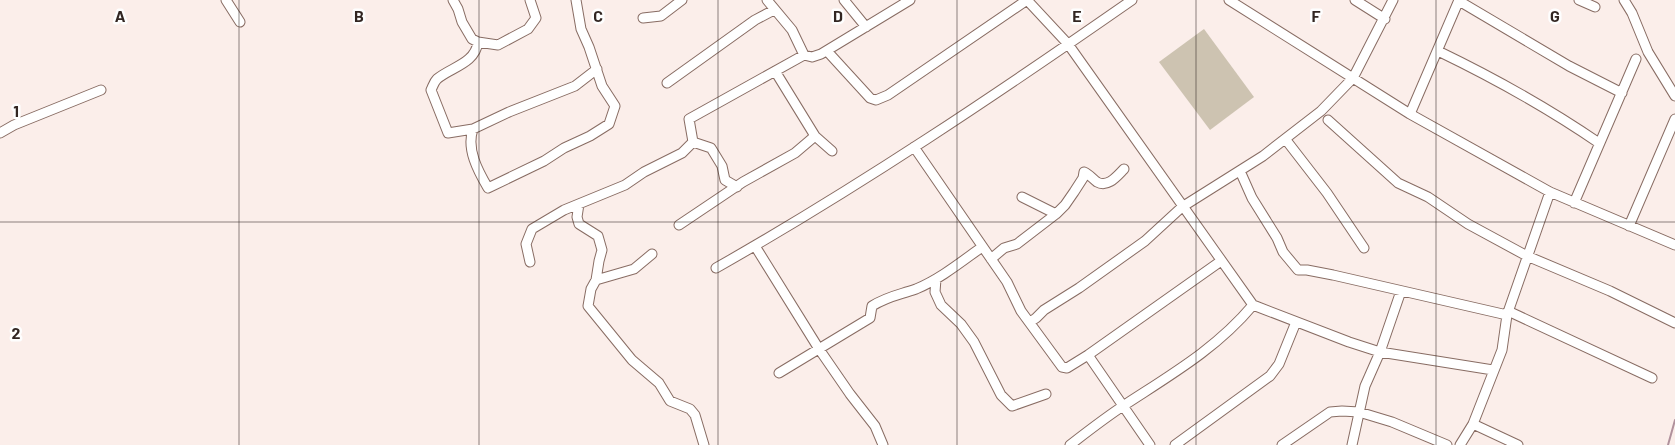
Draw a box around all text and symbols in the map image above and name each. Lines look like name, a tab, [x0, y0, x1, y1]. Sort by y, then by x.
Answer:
text: A	[115, 6, 126, 25]
text: B	[354, 6, 364, 25]
text: C	[593, 6, 603, 25]
text: D	[833, 6, 843, 25]
text: E	[1072, 6, 1082, 25]
text: F	[1312, 6, 1321, 25]
text: G	[1550, 6, 1560, 25]
text: 1	[13, 101, 19, 120]
text: 2	[12, 323, 21, 342]

